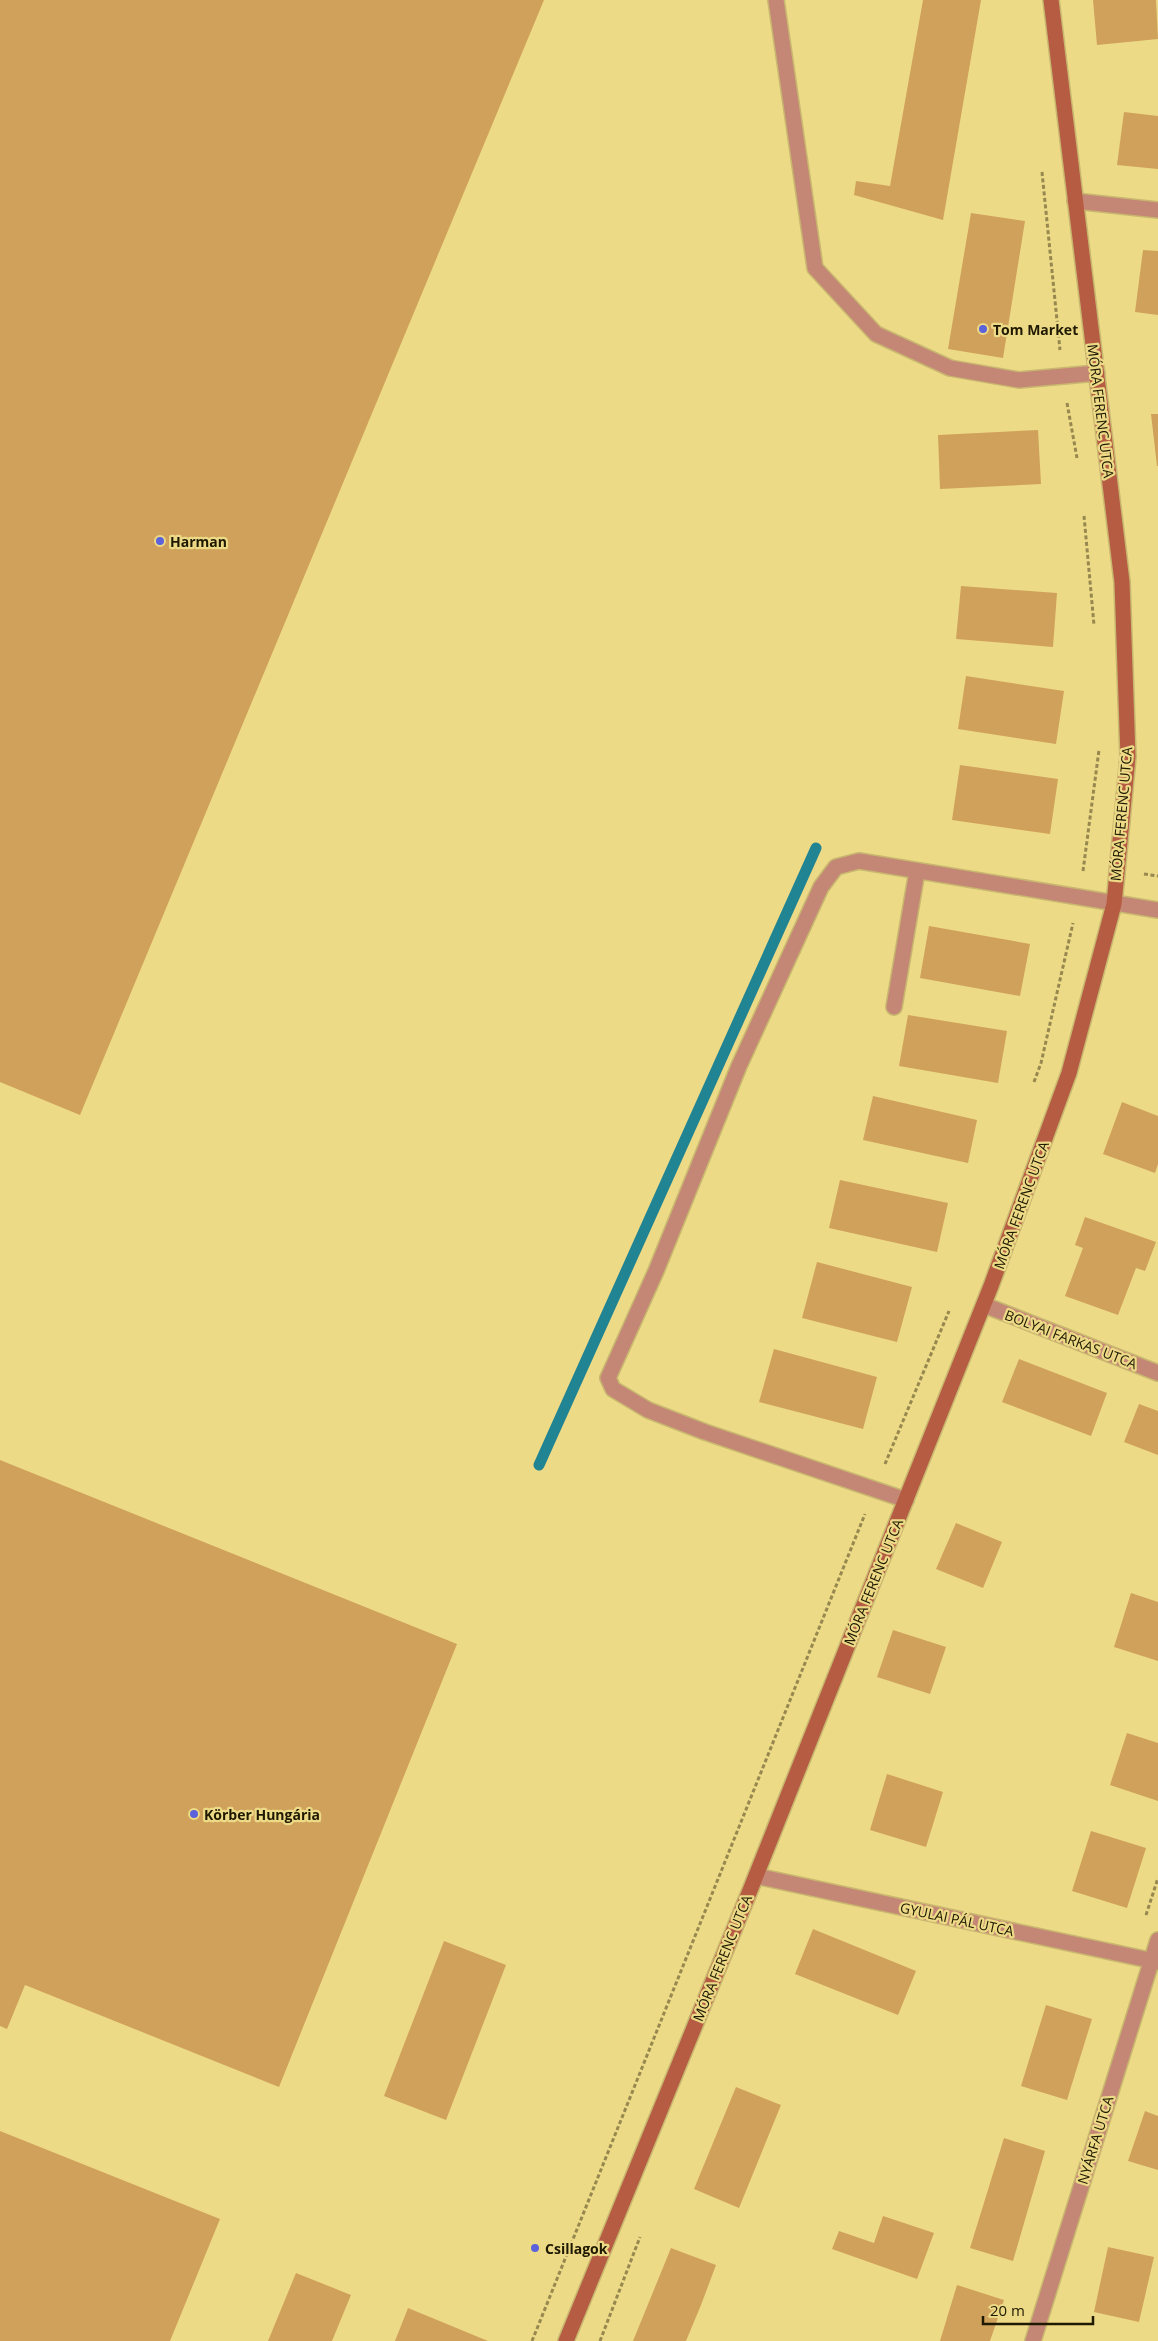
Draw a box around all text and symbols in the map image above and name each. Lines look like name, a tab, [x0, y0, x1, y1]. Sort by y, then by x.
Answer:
place label: Tom Market	[993, 320, 1078, 339]
marker: Tom Market	[977, 323, 989, 335]
street label: MÓRA FERENC UTCA	[1083, 343, 1119, 479]
place label: Harman	[170, 532, 227, 551]
marker: Harman	[154, 535, 166, 547]
street label: MÓRA FERENC UTCA	[1106, 746, 1136, 882]
street label: MÓRA FERENC UTCA	[989, 1138, 1053, 1272]
street label: BOLYAI FARKAS UTCA	[1002, 1305, 1140, 1373]
street label: MÓRA FERENC UTCA	[839, 1516, 907, 1648]
place label: Körber Hungária	[204, 1805, 320, 1824]
marker: Körber Hungária	[188, 1808, 200, 1820]
street label: MÓRA FERENC UTCA	[688, 1892, 756, 2024]
street label: GYULAI PÁL UTCA	[898, 1898, 1016, 1940]
street label: NYÁRFA UTCA	[1073, 2093, 1117, 2186]
place label: Csillagok	[545, 2239, 608, 2258]
marker: Csillagok	[529, 2242, 541, 2254]
scale bar	[983, 2294, 1093, 2326]
text: 20 m	[990, 2300, 1025, 2320]

